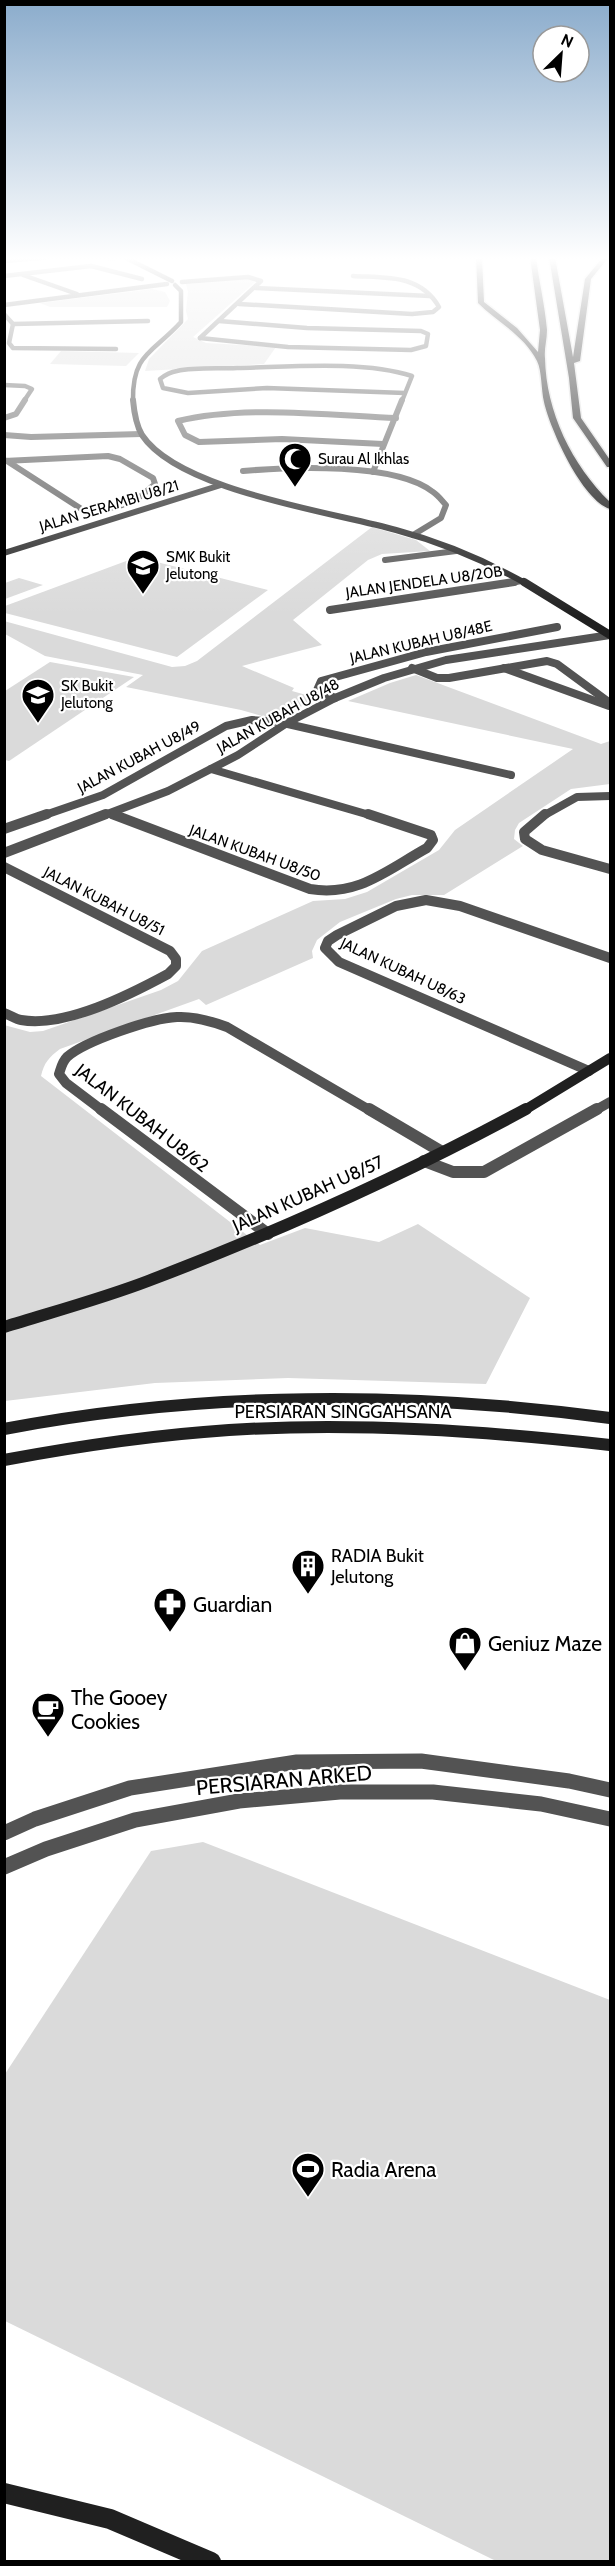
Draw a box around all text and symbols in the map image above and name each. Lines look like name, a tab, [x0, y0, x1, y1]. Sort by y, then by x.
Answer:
north arrow	[531, 24, 591, 84]
text: N	[558, 30, 576, 52]
mosque icon: Surau Al Ikhlas	[277, 441, 313, 488]
place label: Surau Al Ikhlas	[318, 450, 409, 468]
street label: JALAN SERAMBI U8/21	[36, 476, 181, 536]
school or university icon: SMK Bukit Jelutong	[125, 548, 161, 595]
place label: SMK Bukit Jelutong	[165, 548, 230, 583]
street label: JALAN JENDELA U8/20B	[344, 562, 503, 602]
street label: JALAN KUBAH U8/48E	[347, 617, 494, 667]
street label: JALAN KUBAH U8/48	[213, 675, 342, 758]
school or university icon: SK Bukit Jelutong	[20, 677, 56, 724]
place label: SK Bukit Jelutong	[60, 677, 113, 712]
street label: JALAN KUBAH U8/49	[74, 717, 204, 797]
street label: JALAN KUBAH U8/50	[186, 820, 323, 885]
street label: JALAN KUBAH U8/51	[40, 862, 167, 939]
street label: JALAN KUBAH U8/63	[337, 934, 469, 1008]
street label: JALAN KUBAH U8/62	[70, 1058, 213, 1177]
street label: JALAN KUBAH U8/57	[228, 1151, 387, 1238]
street label: PERSIARAN SINGGAHSANA	[234, 1401, 452, 1423]
place label: RADIA Bukit Jelutong	[330, 1545, 424, 1588]
building icon: RADIA Bukit Jelutong	[290, 1548, 326, 1595]
pharmacy icon: Guardian	[152, 1586, 188, 1633]
place label: Guardian	[193, 1592, 272, 1617]
shop icon: Geniuz Maze	[447, 1625, 483, 1672]
place label: Geniuz Maze	[488, 1631, 602, 1656]
place label: The Gooey Cookies	[71, 1685, 168, 1734]
cafe icon: The Gooey Cookies	[30, 1691, 66, 1738]
street label: PERSIARAN ARKED	[195, 1760, 373, 1800]
sports icon: Radia Arena	[290, 2151, 326, 2198]
place label: Radia Arena	[331, 2157, 436, 2182]

